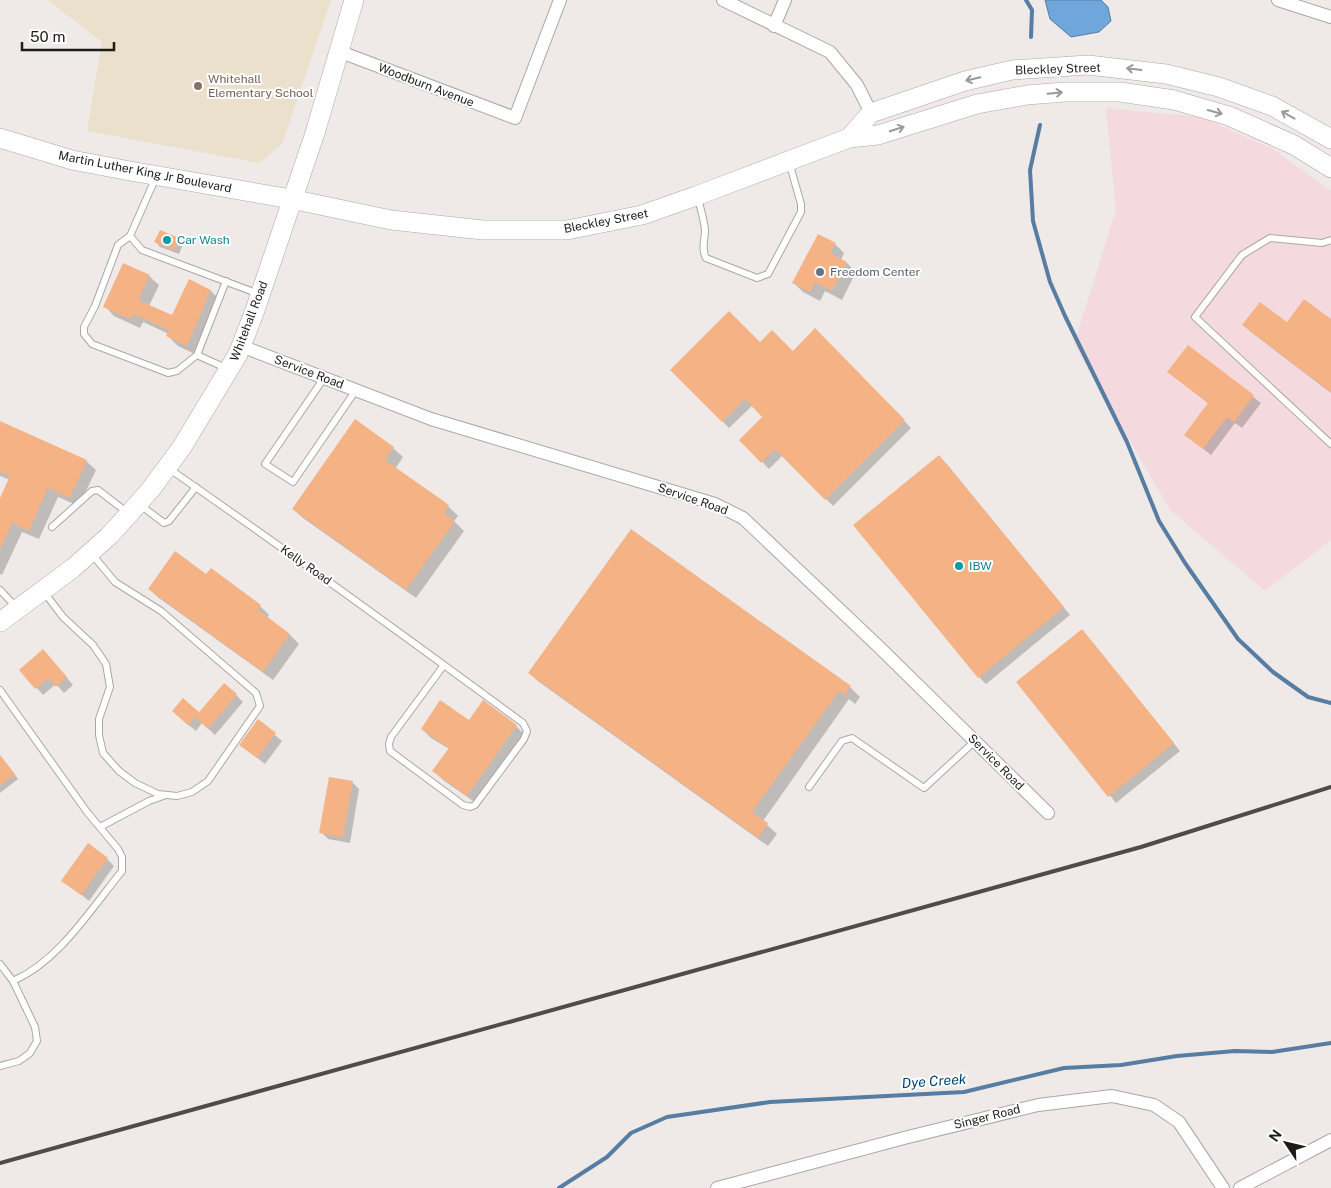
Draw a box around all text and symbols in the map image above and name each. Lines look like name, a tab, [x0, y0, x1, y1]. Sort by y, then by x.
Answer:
scale bar	[22, 20, 115, 52]
text: 50 m	[30, 28, 65, 45]
street label: Woodburn Avenue	[376, 60, 476, 110]
street label: Bleckley Street	[1015, 60, 1101, 77]
one-way arrow	[1126, 64, 1142, 74]
place label: Whitehall Elementary School	[208, 72, 314, 100]
one-way arrow	[965, 75, 981, 84]
marker: Whitehall Elementary School	[192, 80, 204, 92]
one-way arrow	[1046, 88, 1062, 98]
one-way arrow	[1206, 108, 1222, 117]
one-way arrow	[1282, 110, 1296, 120]
one-way arrow	[889, 124, 905, 134]
street label: Martin Luther King Jr Boulevard	[57, 148, 233, 196]
street label: Bleckley Street	[563, 206, 650, 236]
place label: Car Wash	[177, 233, 230, 247]
marker: Car Wash	[161, 234, 173, 246]
place label: Freedom Center	[830, 265, 921, 279]
marker: Freedom Center	[814, 266, 826, 278]
street label: Whitehall Road	[227, 279, 271, 363]
street label: Service Road	[272, 352, 346, 392]
street label: Service Road	[656, 480, 730, 518]
street label: Kelly Road	[278, 542, 334, 588]
place label: IBW	[969, 559, 992, 573]
marker: IBW	[953, 560, 965, 572]
street label: Service Road	[965, 731, 1027, 793]
water label: Dye Creek	[901, 1071, 967, 1091]
street label: Singer Road	[952, 1102, 1022, 1132]
north arrow	[1261, 1118, 1311, 1168]
text: N	[1266, 1126, 1285, 1145]

